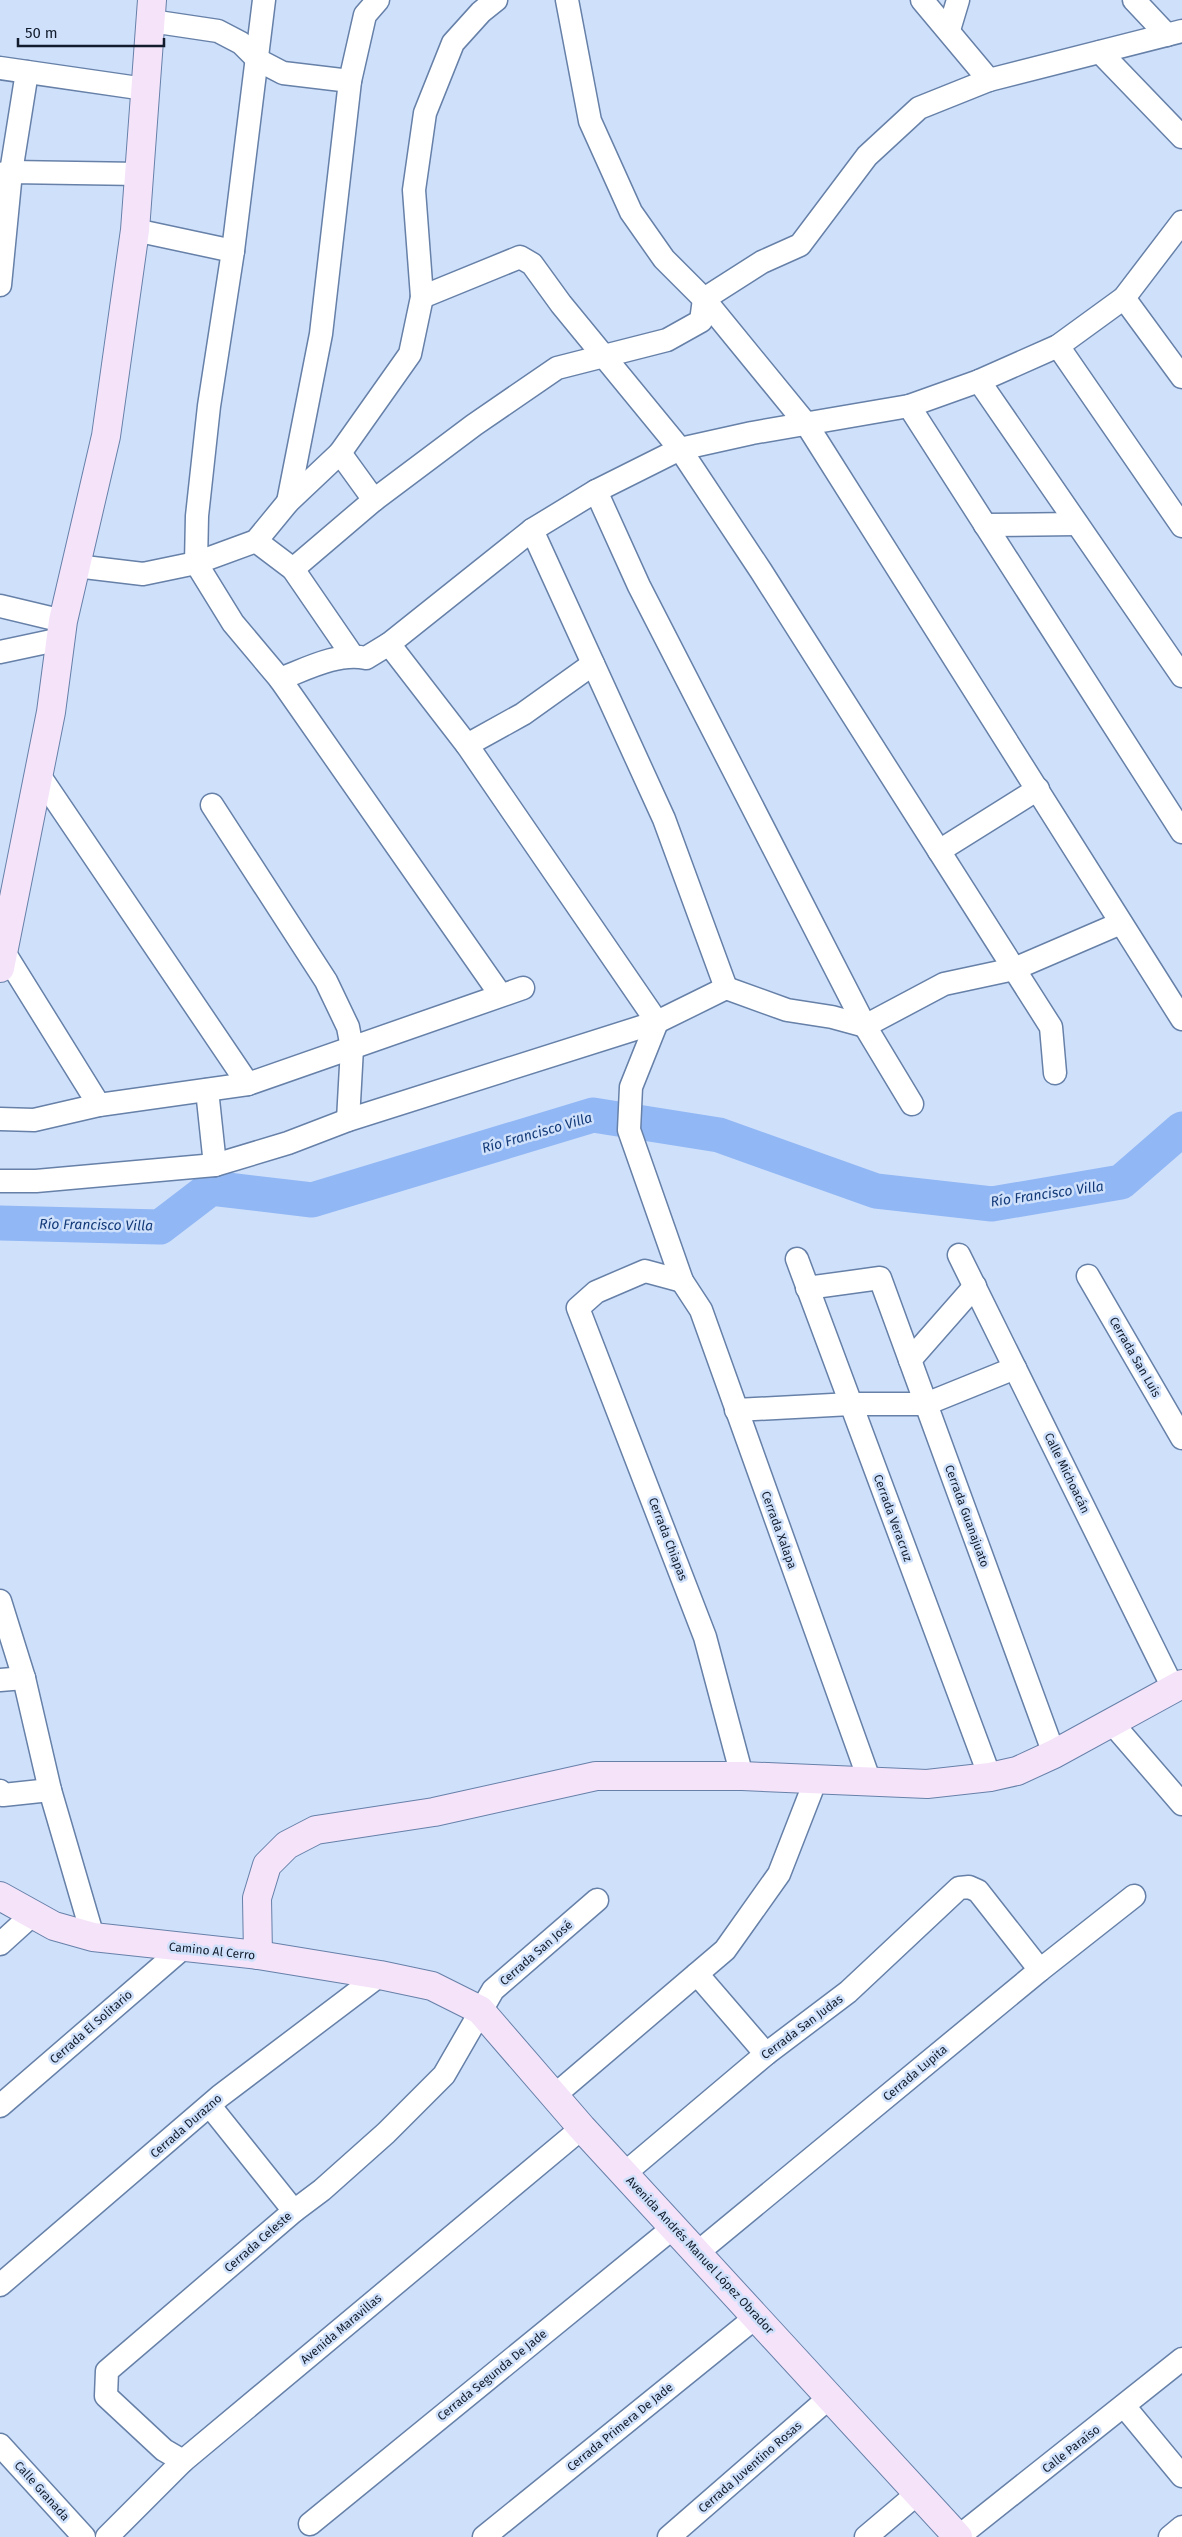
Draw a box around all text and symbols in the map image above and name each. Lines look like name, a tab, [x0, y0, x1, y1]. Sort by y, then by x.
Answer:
scale bar	[18, 15, 164, 47]
text: 50 m	[25, 24, 58, 42]
water label: Río Francisco Villa	[480, 1109, 594, 1157]
water label: Río Francisco Villa	[989, 1178, 1105, 1210]
water label: Río Francisco Villa	[39, 1216, 153, 1234]
street label: Cerrada San Luis	[1106, 1314, 1164, 1400]
street label: Calle Michoacán	[1041, 1430, 1093, 1516]
street label: Cerrada Guanajuato	[942, 1463, 992, 1569]
street label: Cerrada Veracruz	[871, 1473, 915, 1563]
street label: Cerrada Xalapa	[758, 1489, 800, 1571]
street label: Cerrada Chiapas	[646, 1495, 690, 1583]
street label: Cerrada San José	[497, 1918, 575, 1988]
street label: Camino Al Cerro	[168, 1940, 256, 1962]
street label: Cerrada El Solitario	[47, 1987, 135, 2067]
street label: Cerrada San Judas	[758, 1992, 846, 2062]
street label: Cerrada Lupita	[880, 2042, 950, 2104]
street label: Cerrada Durazno	[147, 2091, 225, 2161]
street label: Avenida Andrés Manuel López Obrador	[623, 2173, 777, 2337]
street label: Cerrada Celeste	[221, 2209, 295, 2275]
street label: Avenida Maravillas	[298, 2291, 385, 2367]
street label: Cerrada Segunda De Jade	[434, 2327, 550, 2423]
street label: Cerrada Primera De Jade	[564, 2380, 676, 2474]
street label: Cerrada Juventino Rosas	[696, 2418, 805, 2516]
street label: Calle Paraíso	[1039, 2422, 1103, 2476]
street label: Calle Granada	[12, 2458, 72, 2524]

